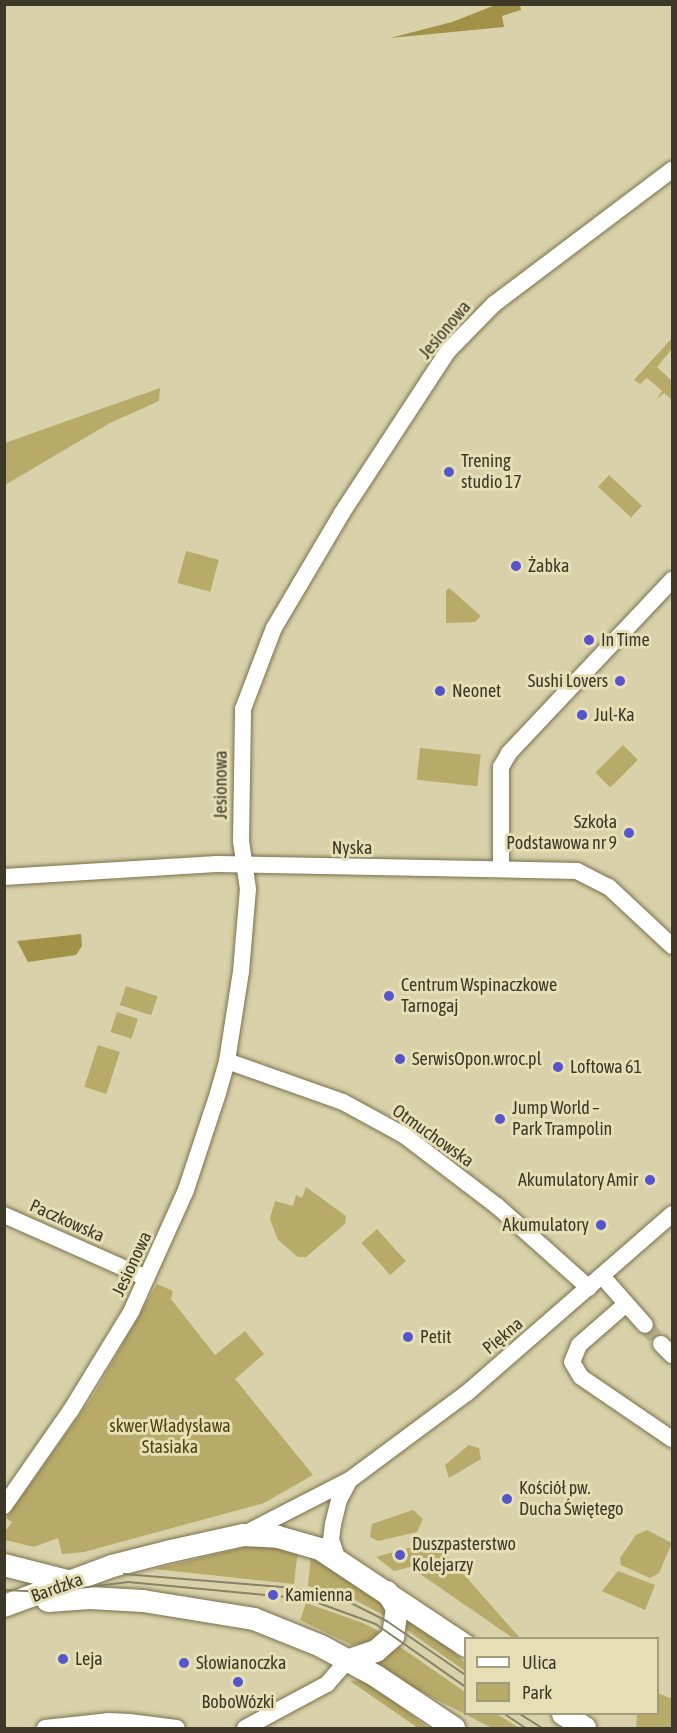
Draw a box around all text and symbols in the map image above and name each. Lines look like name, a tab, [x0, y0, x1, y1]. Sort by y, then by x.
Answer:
street label: Jesionowa	[415, 297, 475, 363]
place label: Trening studio 17	[461, 451, 522, 494]
marker: Trening studio 17	[442, 465, 456, 479]
place label: Żabka	[528, 555, 569, 577]
marker: Żabka	[509, 559, 523, 573]
place label: In Time	[601, 629, 650, 651]
marker: In Time	[582, 633, 596, 647]
place label: Sushi Lovers	[528, 670, 608, 692]
marker: Sushi Lovers	[613, 674, 627, 688]
place label: Neonet	[452, 680, 501, 702]
marker: Neonet	[433, 684, 447, 698]
place label: Jul-Ka	[594, 704, 635, 726]
marker: Jul-Ka	[575, 708, 589, 722]
street label: Jesionowa	[210, 751, 232, 819]
place label: Szkoła Podstawowa nr 9	[506, 812, 617, 854]
marker: Szkoła Podstawowa nr 9	[622, 826, 636, 840]
street label: Nyska	[332, 837, 372, 859]
place label: Centrum Wspinaczkowe Tarnogaj	[401, 975, 557, 1018]
marker: Centrum Wspinaczkowe Tarnogaj	[382, 989, 396, 1003]
place label: SerwisOpon.wroc.pl	[412, 1048, 541, 1070]
marker: SerwisOpon.wroc.pl	[393, 1052, 407, 1066]
place label: Loftowa 61	[570, 1056, 642, 1078]
marker: Loftowa 61	[551, 1060, 565, 1074]
place label: Jump World – Park Trampolin	[512, 1098, 612, 1140]
street label: Otmuchowska	[388, 1100, 478, 1172]
marker: Jump World – Park Trampolin	[493, 1112, 507, 1126]
place label: Akumulatory Amir	[518, 1169, 638, 1191]
marker: Akumulatory Amir	[643, 1173, 657, 1187]
street label: Paczkowska	[26, 1195, 108, 1247]
place label: Akumulatory	[503, 1214, 589, 1236]
marker: Akumulatory	[594, 1218, 608, 1232]
street label: Jesionowa	[108, 1228, 156, 1300]
street label: Piękna	[479, 1313, 527, 1359]
place label: Petit	[420, 1326, 451, 1348]
marker: Petit	[401, 1330, 415, 1344]
park label: skwer Władysława Stasiaka	[109, 1416, 231, 1458]
place label: Kościół pw. Ducha Świętego	[519, 1478, 623, 1520]
marker: Kościół pw. Ducha Świętego	[500, 1492, 514, 1506]
place label: Duszpasterstwo Kolejarzy	[412, 1534, 516, 1576]
marker: Duszpasterstwo Kolejarzy	[393, 1548, 407, 1562]
street label: Bardzka	[28, 1569, 86, 1607]
place label: Kamienna	[285, 1584, 353, 1606]
marker: Kamienna	[266, 1588, 280, 1602]
legend	[464, 1637, 659, 1715]
place label: Leja	[75, 1648, 103, 1670]
marker: Leja	[56, 1652, 70, 1666]
place label: Słowianoczka	[196, 1652, 286, 1674]
text: Ulica	[522, 1652, 557, 1673]
marker: Słowianoczka	[177, 1656, 191, 1670]
marker: BoboWózki	[231, 1675, 245, 1689]
text: Park	[522, 1682, 552, 1703]
place label: BoboWózki	[202, 1691, 274, 1713]

